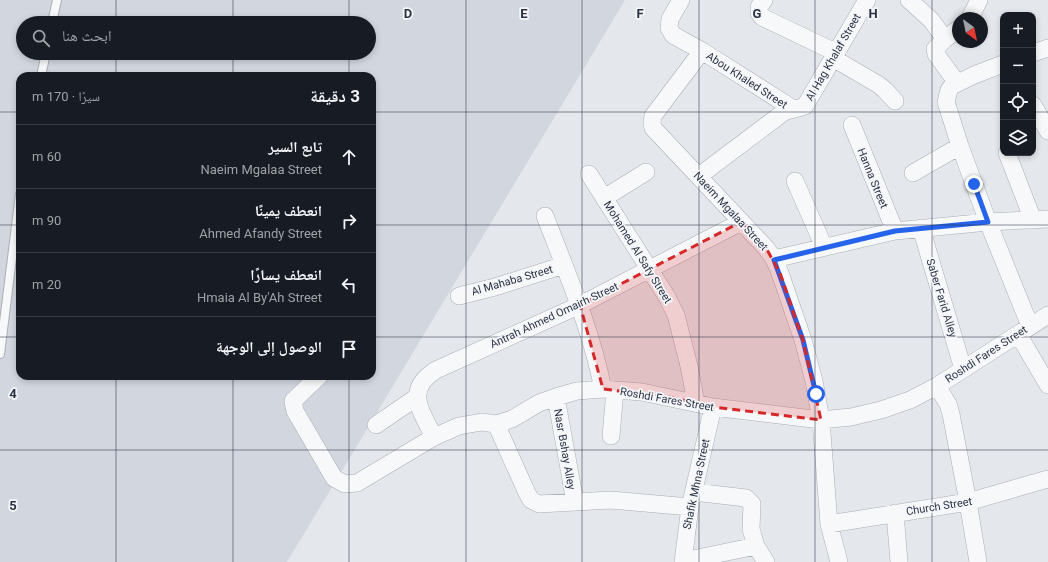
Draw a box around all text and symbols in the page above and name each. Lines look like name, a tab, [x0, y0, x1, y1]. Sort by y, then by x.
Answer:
text: D	[404, 6, 412, 21]
text: E	[520, 6, 528, 21]
text: F	[636, 6, 644, 21]
text: G	[753, 6, 762, 21]
text: H	[868, 6, 878, 21]
street label: Al Hag Khalaf Street	[803, 11, 864, 103]
north arrow	[952, 12, 988, 48]
map controls	[1000, 12, 1036, 156]
button: +	[1000, 12, 1036, 48]
search box	[16, 16, 376, 60]
icon: search	[30, 27, 52, 49]
text: ابحث هنا	[62, 27, 111, 45]
button: −	[1000, 48, 1036, 84]
street label: Abou Khaled Street	[704, 49, 790, 112]
button: locate	[1000, 84, 1036, 120]
text: 3 دقيقة	[310, 86, 360, 106]
text: سيرًا · 170 m	[32, 89, 100, 104]
button: layers	[1000, 120, 1036, 156]
text: تابع السير	[268, 138, 322, 156]
icon: ahead	[338, 146, 360, 168]
street label: Hanna Street	[855, 146, 891, 211]
text: 60 m	[32, 149, 61, 164]
text: Naeim Mgalaa Street	[200, 162, 322, 177]
street label: Naeim Mgalaa Street	[691, 169, 771, 254]
route end	[965, 175, 983, 193]
street label: Mohamed Al Safy Street	[601, 199, 675, 306]
text: انعطف يمينًا	[255, 202, 322, 220]
icon: right	[338, 210, 360, 232]
text: 90 m	[32, 213, 61, 228]
text: Ahmed Afandy Street	[199, 226, 322, 241]
street label: Saber Farid Alley	[923, 257, 960, 340]
street label: Al Mahaba Street	[470, 263, 555, 298]
text: انعطف يسارًا	[250, 266, 322, 284]
icon: left	[338, 274, 360, 296]
text: 20 m	[32, 277, 61, 292]
street label: Antrah Ahmed Omairh Street	[488, 280, 621, 351]
text: Hmaia Al By'Ah Street	[197, 290, 322, 305]
street label: Roshdi Fares Street	[943, 323, 1030, 386]
text: الوصول إلى الوجهة	[216, 338, 322, 356]
icon: arrive	[338, 338, 360, 360]
street label: Roshdi Fares Street	[619, 385, 715, 414]
route start	[807, 385, 825, 403]
text: 4	[9, 386, 17, 401]
street label: Nasr Bshay Alley	[551, 408, 578, 491]
street label: Shafik Mhna Street	[681, 437, 713, 531]
street label: Church Street	[905, 495, 973, 518]
text: 5	[9, 498, 17, 513]

